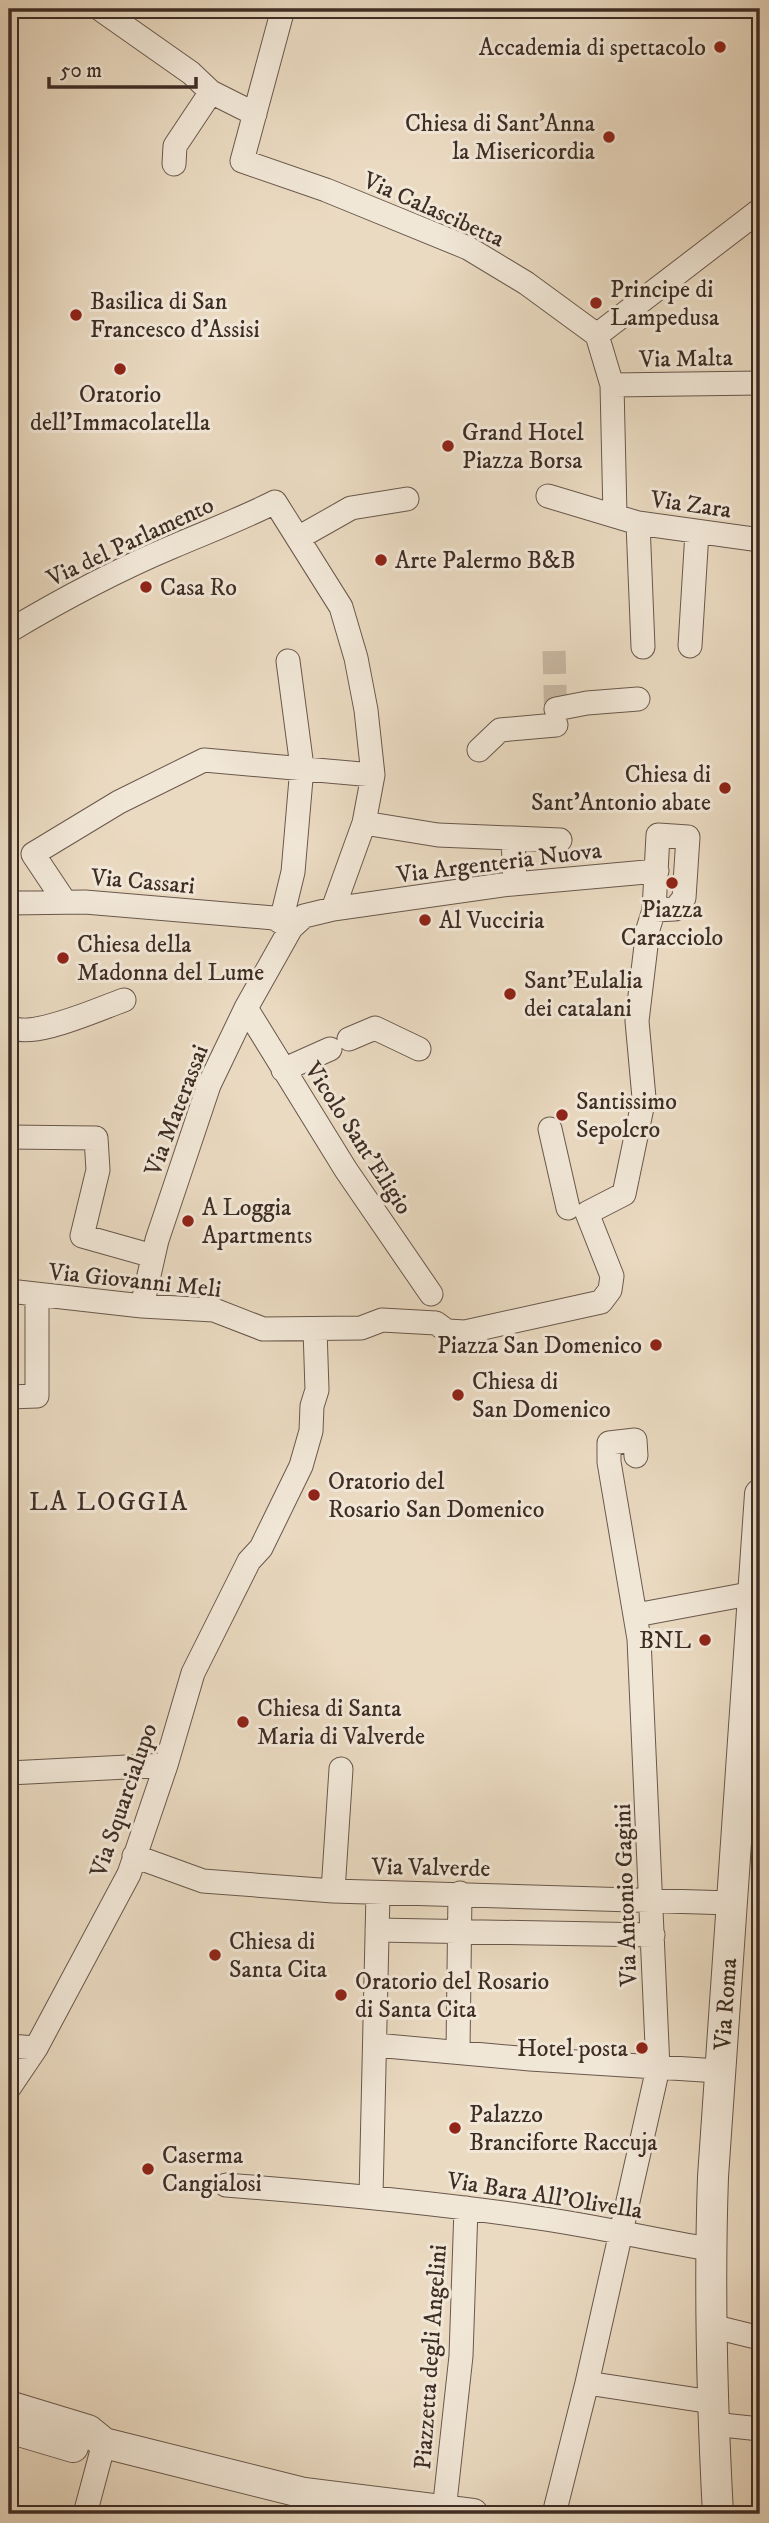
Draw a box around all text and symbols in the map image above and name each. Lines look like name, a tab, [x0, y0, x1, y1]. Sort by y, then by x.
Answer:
place label: Accademia di spettacolo	[479, 33, 706, 63]
marker: Accademia di spettacolo	[712, 39, 728, 55]
scale bar	[49, 46, 196, 90]
text: 50 m	[60, 58, 102, 84]
place label: Chiesa di Sant'Anna la Misericordia	[405, 109, 596, 167]
marker: Chiesa di Sant'Anna la Misericordia	[601, 129, 617, 145]
street label: Via Calascibetta	[357, 165, 510, 255]
place label: Principe di Lampedusa	[610, 275, 720, 333]
place label: Basilica di San Francesco d'Assisi	[90, 287, 260, 345]
marker: Principe di Lampedusa	[588, 295, 604, 311]
marker: Basilica di San Francesco d'Assisi	[68, 307, 84, 323]
street label: Via Malta	[638, 343, 734, 375]
marker: Oratorio dell'Immacolatella	[112, 361, 128, 377]
place label: Oratorio dell'Immacolatella	[30, 380, 211, 438]
place label: Grand Hotel Piazza Borsa	[462, 418, 585, 476]
marker: Grand Hotel Piazza Borsa	[440, 438, 456, 454]
street label: Via Zara	[648, 484, 734, 526]
street label: Via del Parlamento	[41, 490, 219, 594]
place label: Arte Palermo B&B	[395, 546, 576, 576]
marker: Arte Palermo B&B	[373, 552, 389, 568]
place label: Casa Ro	[160, 573, 237, 603]
marker: Casa Ro	[138, 579, 154, 595]
place label: Chiesa di Sant'Antonio abate	[531, 760, 711, 818]
marker: Chiesa di Sant'Antonio abate	[717, 780, 733, 796]
street label: Via Argenteria Nuova	[394, 835, 604, 891]
street label: Via Cassari	[89, 862, 196, 901]
marker: Piazza Caracciolo	[664, 875, 680, 891]
place label: Piazza Caracciolo	[621, 895, 723, 953]
place label: Al Vucciria	[439, 906, 545, 936]
marker: Al Vucciria	[417, 912, 433, 928]
place label: Chiesa della Madonna del Lume	[77, 930, 264, 988]
marker: Chiesa della Madonna del Lume	[55, 950, 71, 966]
place label: Sant'Eulalia dei catalani	[524, 966, 643, 1024]
marker: Sant'Eulalia dei catalani	[502, 986, 518, 1002]
street label: Via Materassai	[138, 1041, 216, 1181]
street label: Vicolo Sant'Eligio	[297, 1056, 419, 1221]
place label: Santissimo Sepolcro	[576, 1087, 677, 1145]
marker: Santissimo Sepolcro	[554, 1107, 570, 1123]
place label: A Loggia Apartments	[202, 1193, 312, 1251]
marker: A Loggia Apartments	[180, 1213, 196, 1229]
street label: Via Giovanni Meli	[46, 1257, 223, 1305]
place label: Piazza San Domenico	[437, 1331, 642, 1361]
marker: Piazza San Domenico	[648, 1337, 664, 1353]
place label: Chiesa di San Domenico	[472, 1367, 611, 1425]
marker: Chiesa di San Domenico	[450, 1387, 466, 1403]
place label: Oratorio del Rosario San Domenico	[328, 1467, 544, 1525]
district label: LA LOGGIA	[29, 1486, 189, 1519]
marker: Oratorio del Rosario San Domenico	[306, 1487, 322, 1503]
place label: BNL	[639, 1626, 691, 1656]
marker: BNL	[697, 1632, 713, 1648]
place label: Chiesa di Santa Maria di Valverde	[257, 1694, 425, 1752]
marker: Chiesa di Santa Maria di Valverde	[235, 1714, 251, 1730]
street label: Via Squarcialupo	[83, 1719, 164, 1882]
street label: Via Antonio Gagini	[608, 1803, 644, 1988]
street label: Via Valverde	[370, 1852, 491, 1884]
place label: Chiesa di Santa Cita	[229, 1927, 328, 1985]
marker: Chiesa di Santa Cita	[207, 1947, 223, 1963]
street label: Via Roma	[708, 1956, 744, 2052]
place label: Oratorio del Rosario di Santa Cita	[355, 1967, 549, 2025]
marker: Oratorio del Rosario di Santa Cita	[333, 1987, 349, 2003]
place label: Hotel posta	[517, 2034, 629, 2064]
marker: Hotel posta	[634, 2040, 650, 2056]
place label: Palazzo Branciforte Raccuja	[469, 2100, 658, 2158]
marker: Palazzo Branciforte Raccuja	[447, 2120, 463, 2136]
place label: Caserma Cangialosi	[162, 2141, 262, 2199]
marker: Caserma Cangialosi	[140, 2161, 156, 2177]
street label: Via Bara All'Olivella	[444, 2166, 645, 2226]
street label: Piazzetta degli Angelini	[408, 2244, 454, 2471]

